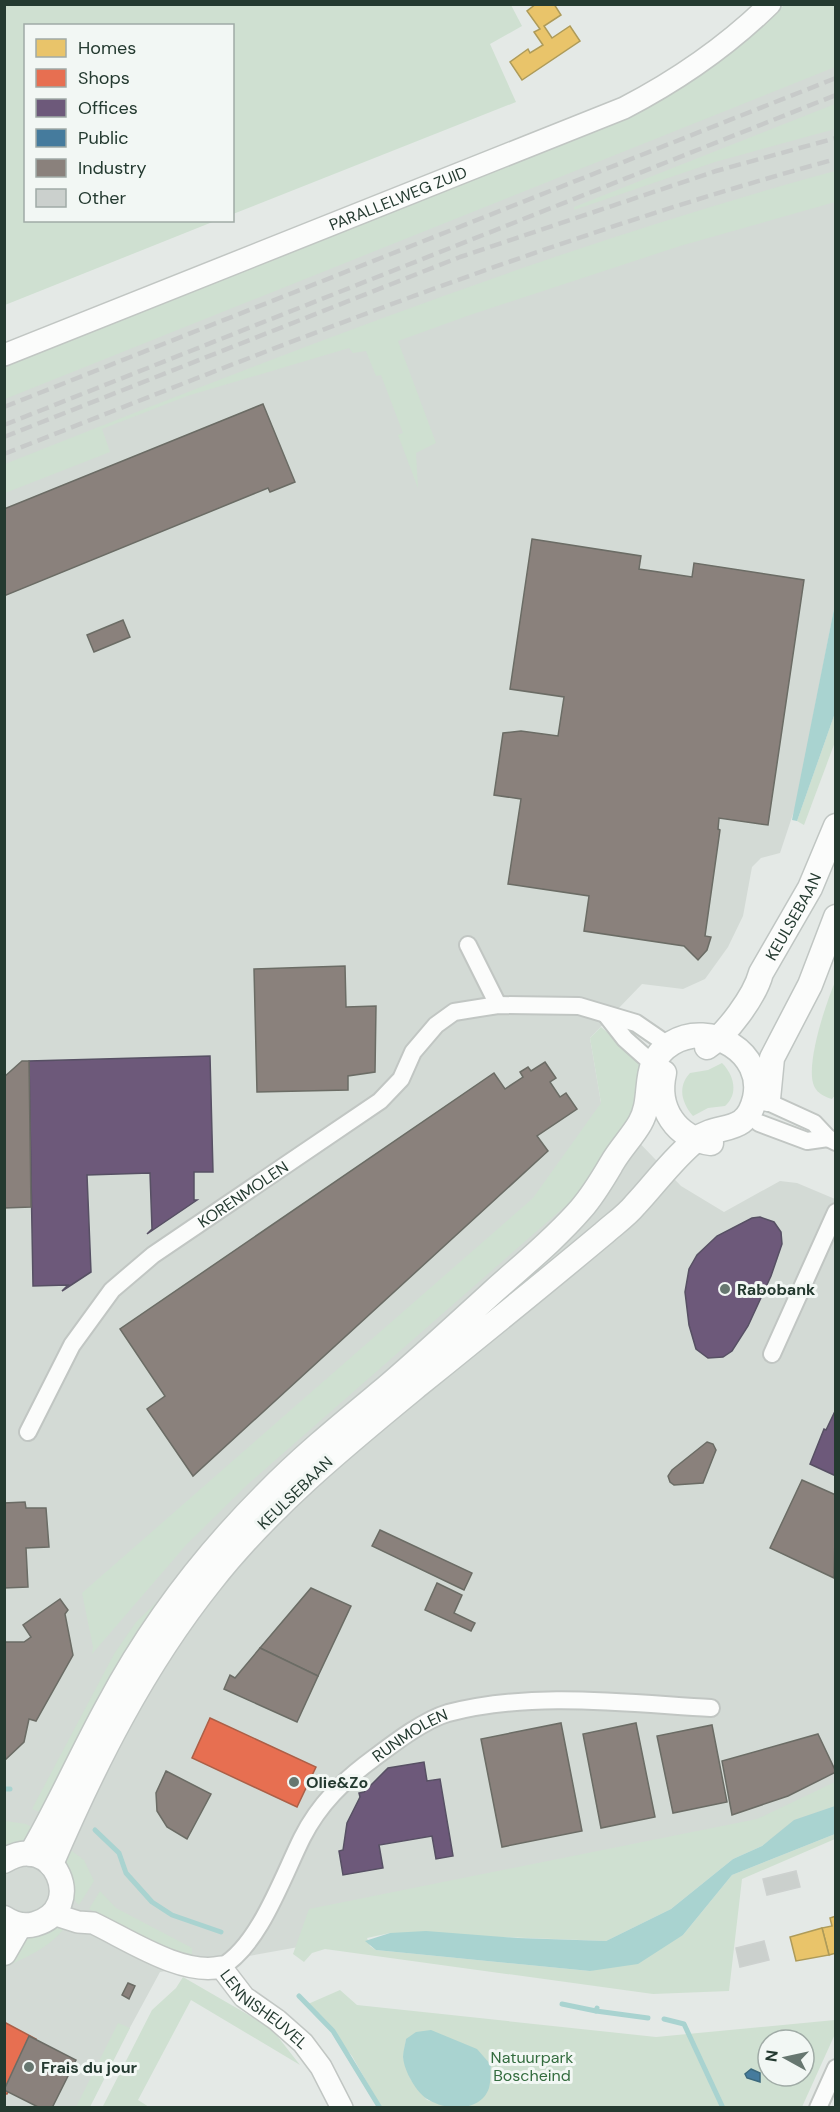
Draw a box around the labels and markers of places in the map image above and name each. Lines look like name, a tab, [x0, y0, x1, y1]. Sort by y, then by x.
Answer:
place label: Rabobank	[737, 1279, 816, 1300]
marker: Rabobank	[718, 1282, 732, 1296]
place label: Olie&Zo	[306, 1772, 368, 1793]
marker: Olie&Zo	[287, 1775, 301, 1789]
place label: Frais du jour	[41, 2057, 138, 2078]
marker: Frais du jour	[22, 2060, 36, 2074]

